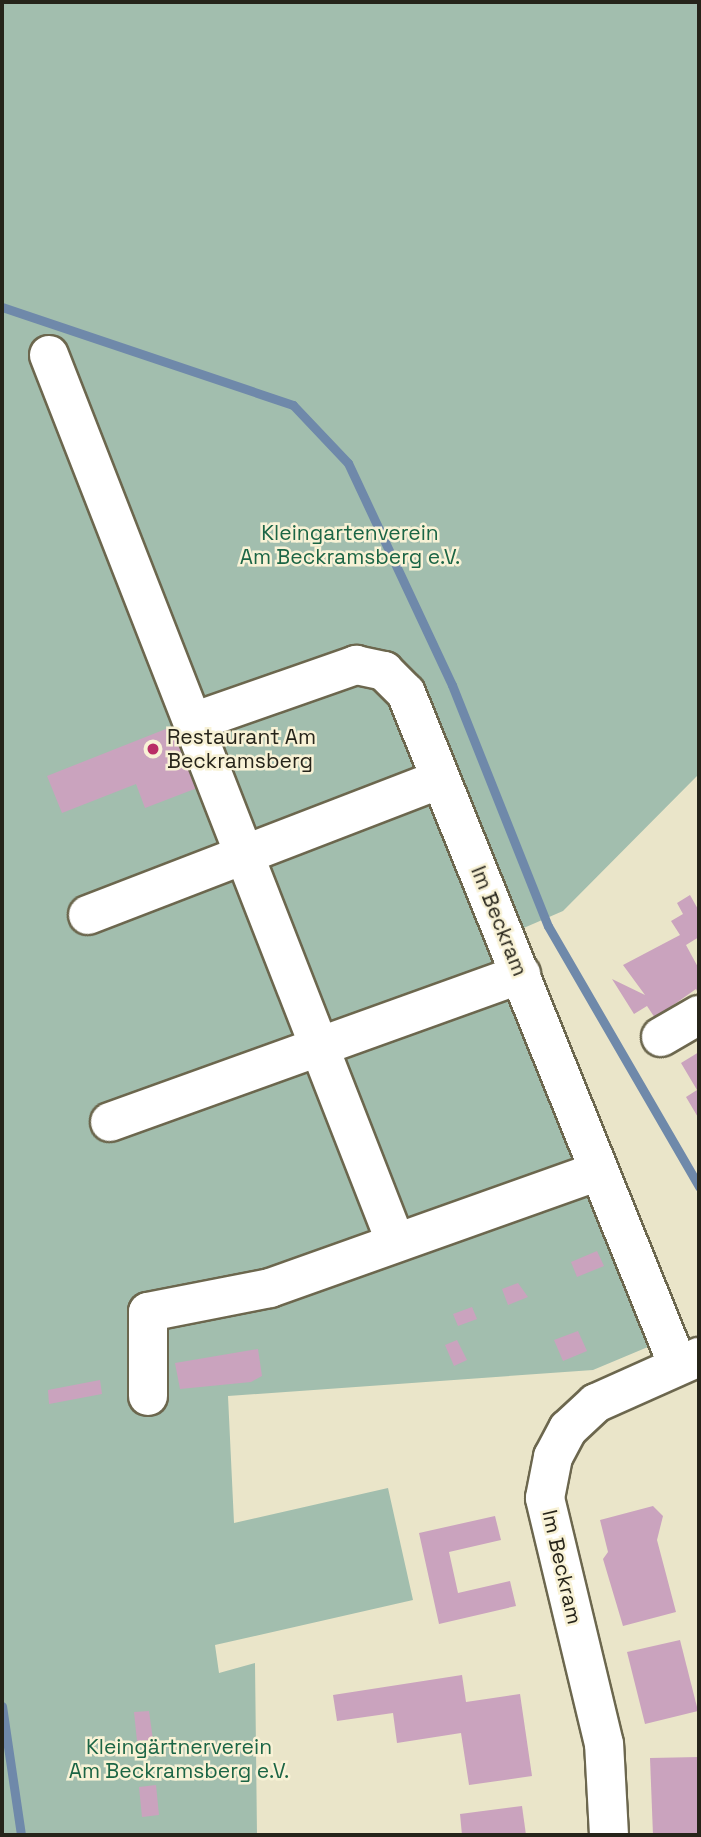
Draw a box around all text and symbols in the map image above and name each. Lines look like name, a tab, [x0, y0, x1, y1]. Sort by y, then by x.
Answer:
park label: Kleingartenverein Am Beckramsberg e.V.	[240, 520, 460, 570]
place label: Restaurant Am Beckramsberg	[167, 724, 316, 774]
marker: Restaurant Am Beckramsberg	[145, 741, 161, 757]
street label: Im Beckram	[466, 862, 532, 980]
street label: Im Beckram	[537, 1507, 587, 1627]
park label: Kleingärtnerverein Am Beckramsberg e.V.	[69, 1734, 289, 1784]

